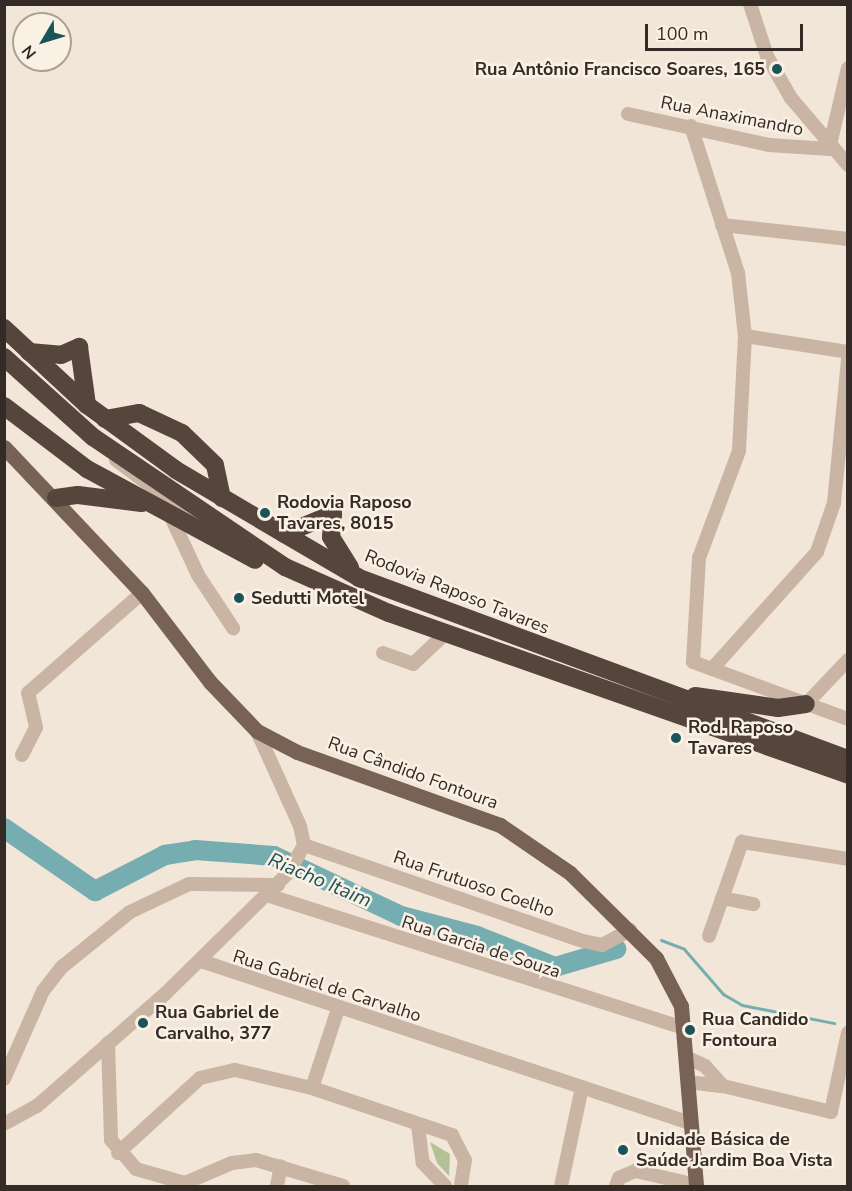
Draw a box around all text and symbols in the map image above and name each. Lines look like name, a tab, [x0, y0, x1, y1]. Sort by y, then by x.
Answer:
north arrow	[12, 12, 72, 72]
scale bar	[648, 12, 806, 50]
text: 100 m	[656, 22, 708, 46]
text: N	[17, 40, 42, 63]
place label: Rua Antônio Francisco Soares, 165	[475, 58, 765, 80]
marker: Rua Antônio Francisco Soares, 165	[770, 62, 784, 76]
street label: Rua Anaximandro	[659, 92, 805, 140]
place label: Rodovia Raposo Tavares, 8015	[277, 492, 412, 534]
marker: Rodovia Raposo Tavares, 8015	[258, 506, 272, 520]
street label: Rodovia Raposo Tavares	[362, 545, 552, 639]
place label: Sedutti Motel	[251, 587, 364, 609]
marker: Sedutti Motel	[232, 591, 246, 605]
place label: Rod. Raposo Tavares	[688, 717, 793, 760]
marker: Rod. Raposo Tavares	[669, 731, 683, 745]
street label: Rua Cândido Fontoura	[325, 732, 501, 814]
street label: Rua Frutuoso Coelho	[391, 846, 557, 922]
water label: Riacho Itaim	[265, 847, 375, 913]
street label: Rua Garcia de Souza	[399, 911, 563, 983]
street label: Rua Gabriel de Carvalho	[230, 945, 424, 1027]
place label: Rua Gabriel de Carvalho, 377	[155, 1002, 279, 1044]
place label: Rua Candido Fontoura	[702, 1009, 808, 1052]
marker: Rua Gabriel de Carvalho, 377	[136, 1016, 150, 1030]
marker: Rua Candido Fontoura	[683, 1023, 697, 1037]
place label: Unidade Básica de Saúde Jardim Boa Vista	[636, 1129, 833, 1172]
marker: Unidade Básica de Saúde Jardim Boa Vista	[614, 1141, 632, 1159]

